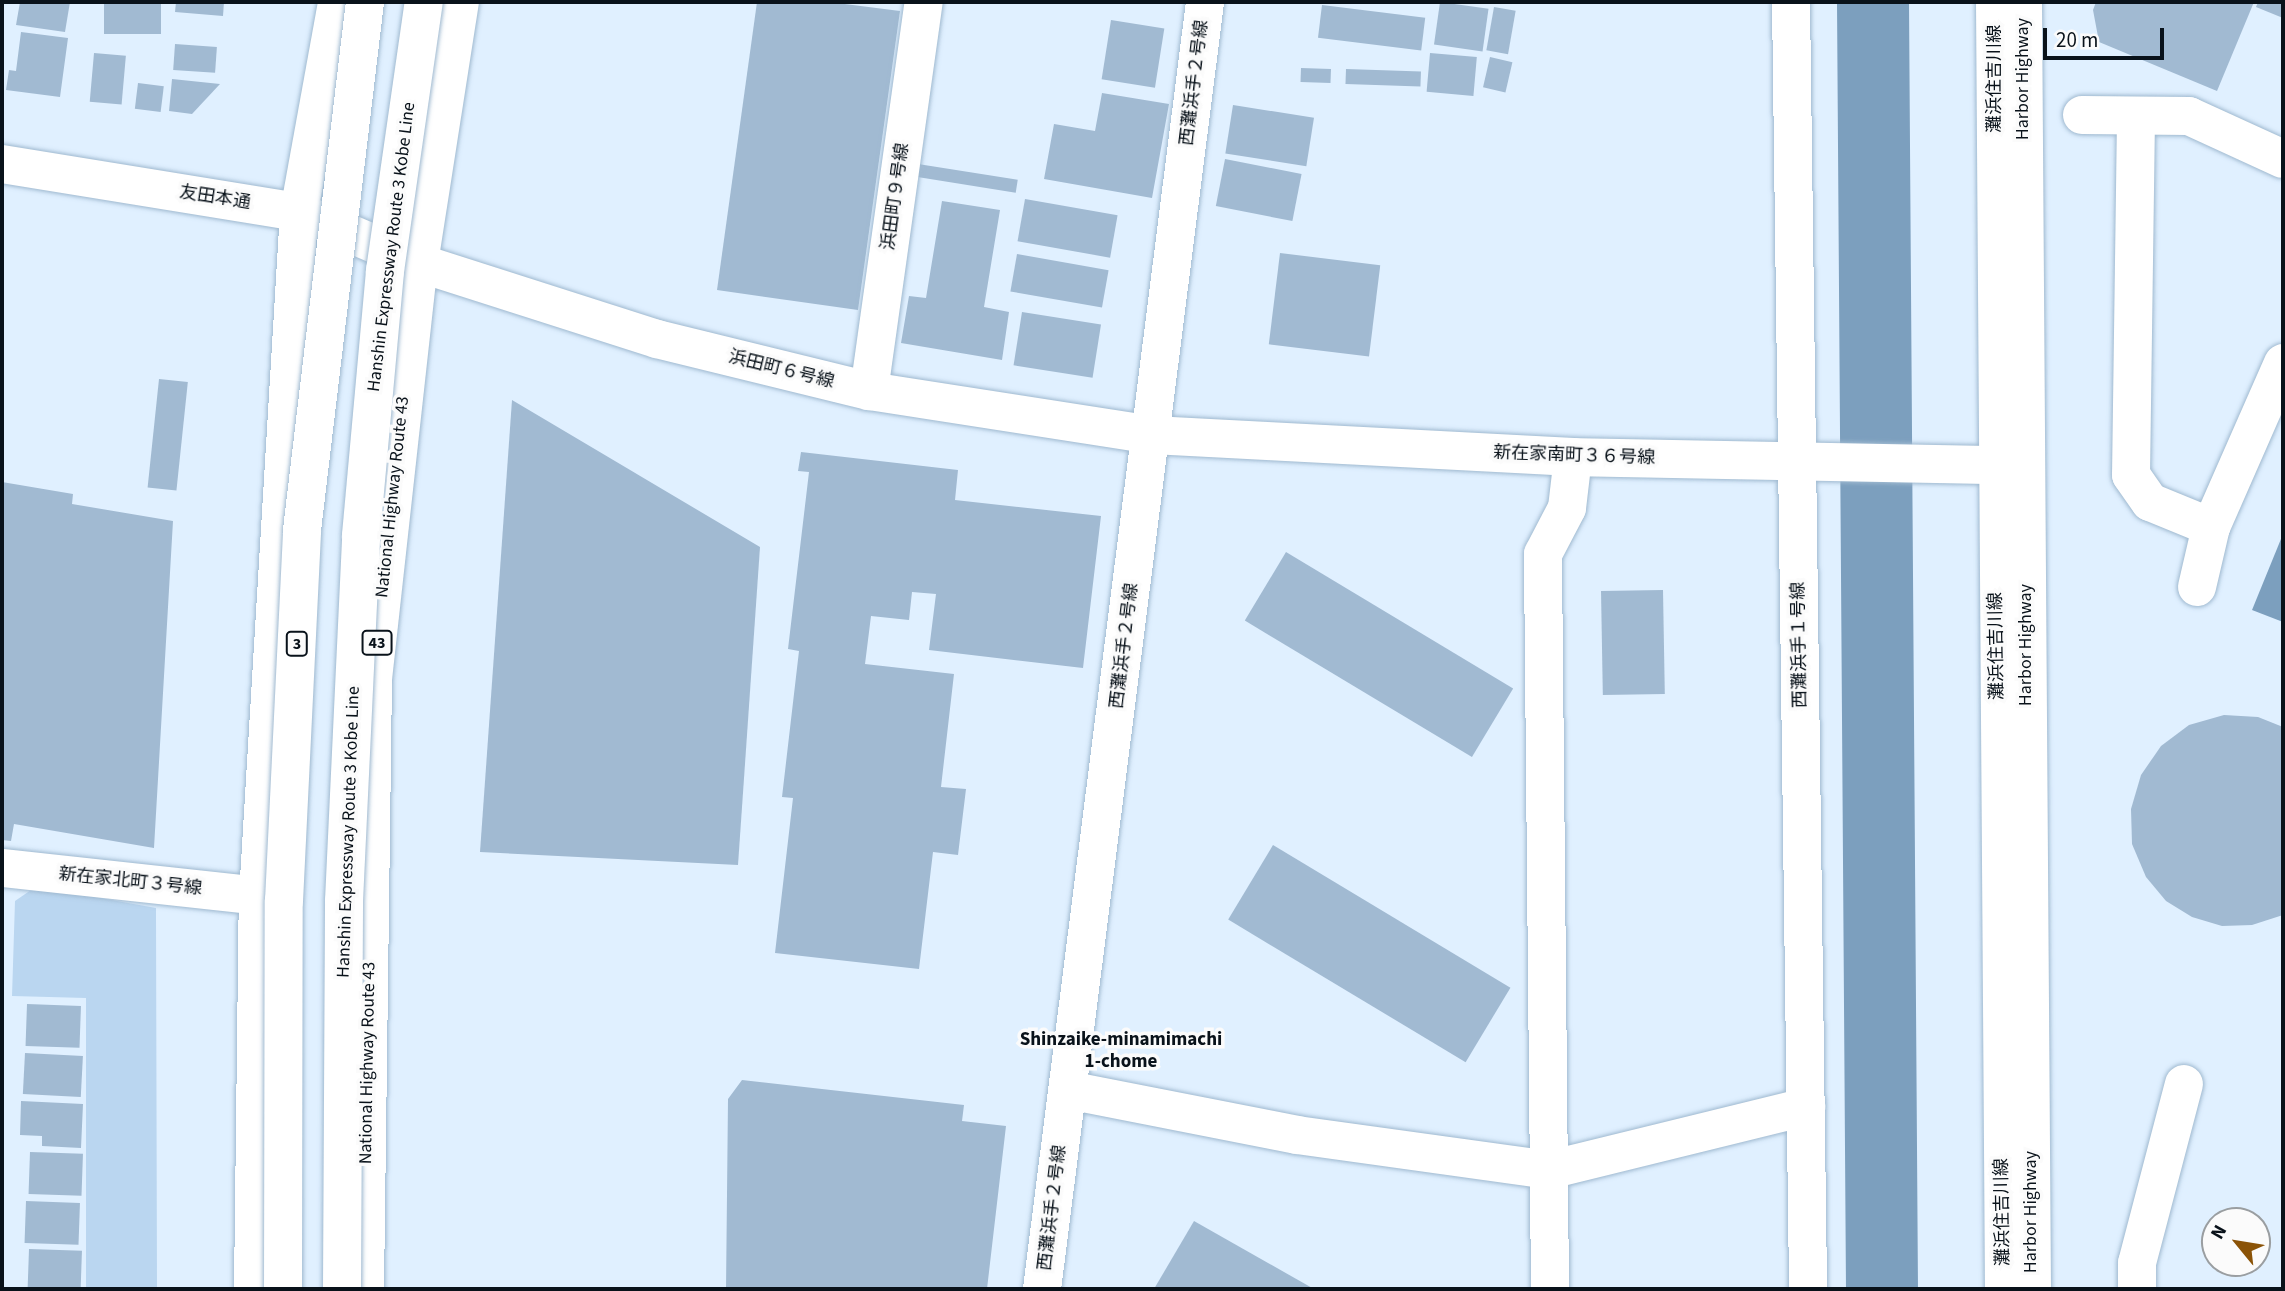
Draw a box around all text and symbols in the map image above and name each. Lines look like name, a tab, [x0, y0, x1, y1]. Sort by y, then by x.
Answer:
scale bar	[2047, 14, 2168, 58]
street label: Harbor Highway	[2012, 18, 2034, 140]
street label: 西灘浜手２号線	[1177, 19, 1213, 147]
street label: 灘浜住吉川線	[1984, 25, 2006, 133]
text: 20 m	[2056, 25, 2098, 55]
street label: Hanshin Expressway Route 3 Kobe Line	[364, 101, 420, 393]
street label: 浜田町９号線	[878, 142, 914, 252]
street label: 友田本通	[178, 182, 252, 214]
street label: 浜田町６号線	[726, 346, 836, 394]
street label: National Highway Route 43	[372, 395, 414, 599]
street label: 新在家南町３６号線	[1493, 442, 1655, 470]
street label: 西灘浜手２号線	[1107, 582, 1143, 710]
street label: 西灘浜手１号線	[1788, 582, 1812, 708]
street label: Harbor Highway	[2015, 584, 2037, 706]
street label: 灘浜住吉川線	[1985, 592, 2009, 700]
road number: 43	[361, 630, 393, 656]
road number: 3	[285, 632, 309, 656]
street label: Hanshin Expressway Route 3 Kobe Line	[333, 686, 365, 978]
street label: 新在家北町３号線	[57, 864, 203, 900]
street label: National Highway Route 43	[355, 962, 381, 1164]
district label: Shinzaike-minamimachi 1-chome	[1020, 1029, 1222, 1073]
street label: 西灘浜手２号線	[1035, 1144, 1071, 1272]
street label: Harbor Highway	[2020, 1151, 2042, 1273]
street label: 灘浜住吉川線	[1991, 1158, 2015, 1266]
north arrow	[2201, 1207, 2271, 1277]
text: N	[2204, 1220, 2234, 1244]

